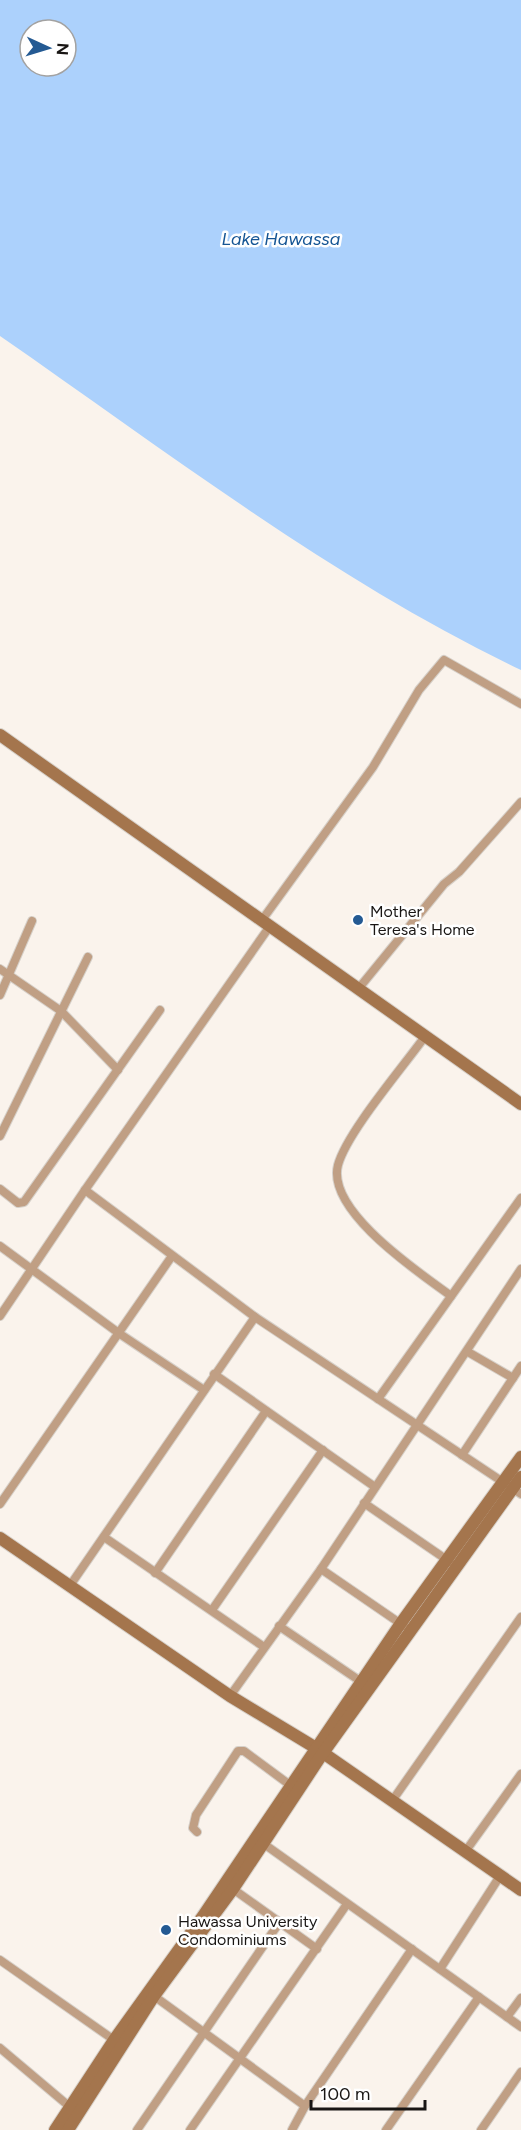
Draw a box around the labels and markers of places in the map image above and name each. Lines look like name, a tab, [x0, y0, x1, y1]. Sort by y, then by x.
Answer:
place label: Mother Teresa's Home	[370, 902, 475, 939]
marker: Mother Teresa's Home	[351, 913, 365, 927]
place label: Hawassa University Condominiums	[178, 1912, 318, 1949]
marker: Hawassa University Condominiums	[159, 1923, 173, 1937]

